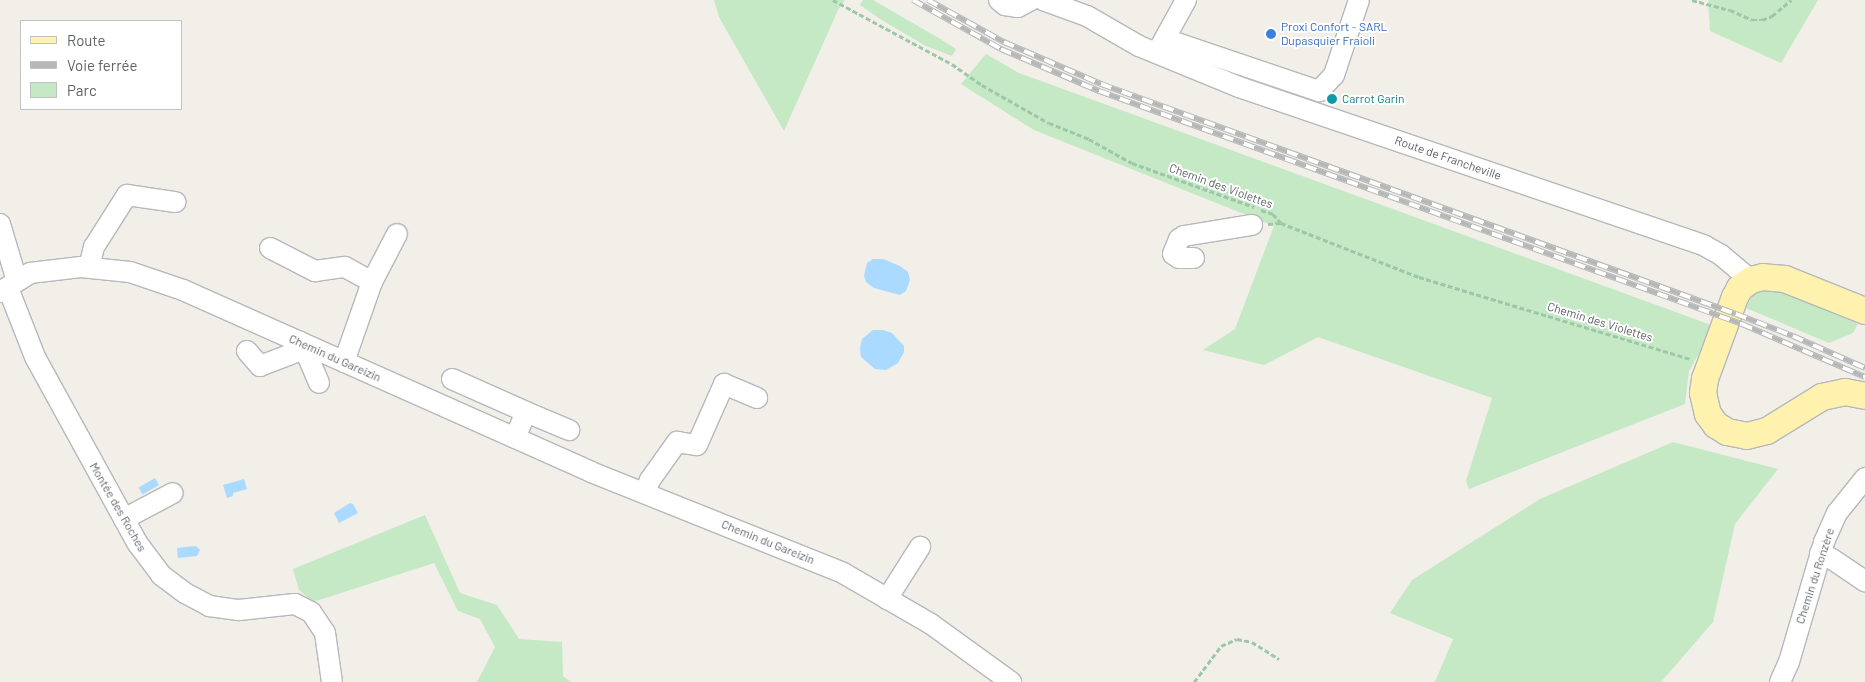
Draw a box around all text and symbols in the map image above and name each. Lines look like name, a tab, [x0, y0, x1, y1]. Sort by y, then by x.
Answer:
legend	[20, 20, 182, 110]
place label: Proxi Confort - SARL Dupasquier Fraioli	[1281, 20, 1387, 48]
marker: Proxi Confort - SARL Dupasquier Fraioli	[1265, 28, 1277, 40]
text: Route	[67, 31, 106, 49]
text: Voie ferrée	[67, 56, 138, 74]
text: Parc	[67, 81, 97, 99]
place label: Carrot Garin	[1342, 92, 1405, 106]
marker: Carrot Garin	[1326, 93, 1338, 105]
street label: Route de Francheville	[1393, 133, 1503, 183]
street label: Chemin des Violettes	[1167, 161, 1275, 211]
street label: Chemin des Violettes	[1546, 299, 1654, 345]
street label: Chemin du Gareizin	[287, 331, 383, 385]
street label: Montée des Roches	[87, 460, 149, 554]
street label: Chemin du Gareizin	[719, 517, 817, 567]
street label: Chemin du Ronzère	[1793, 526, 1837, 626]

